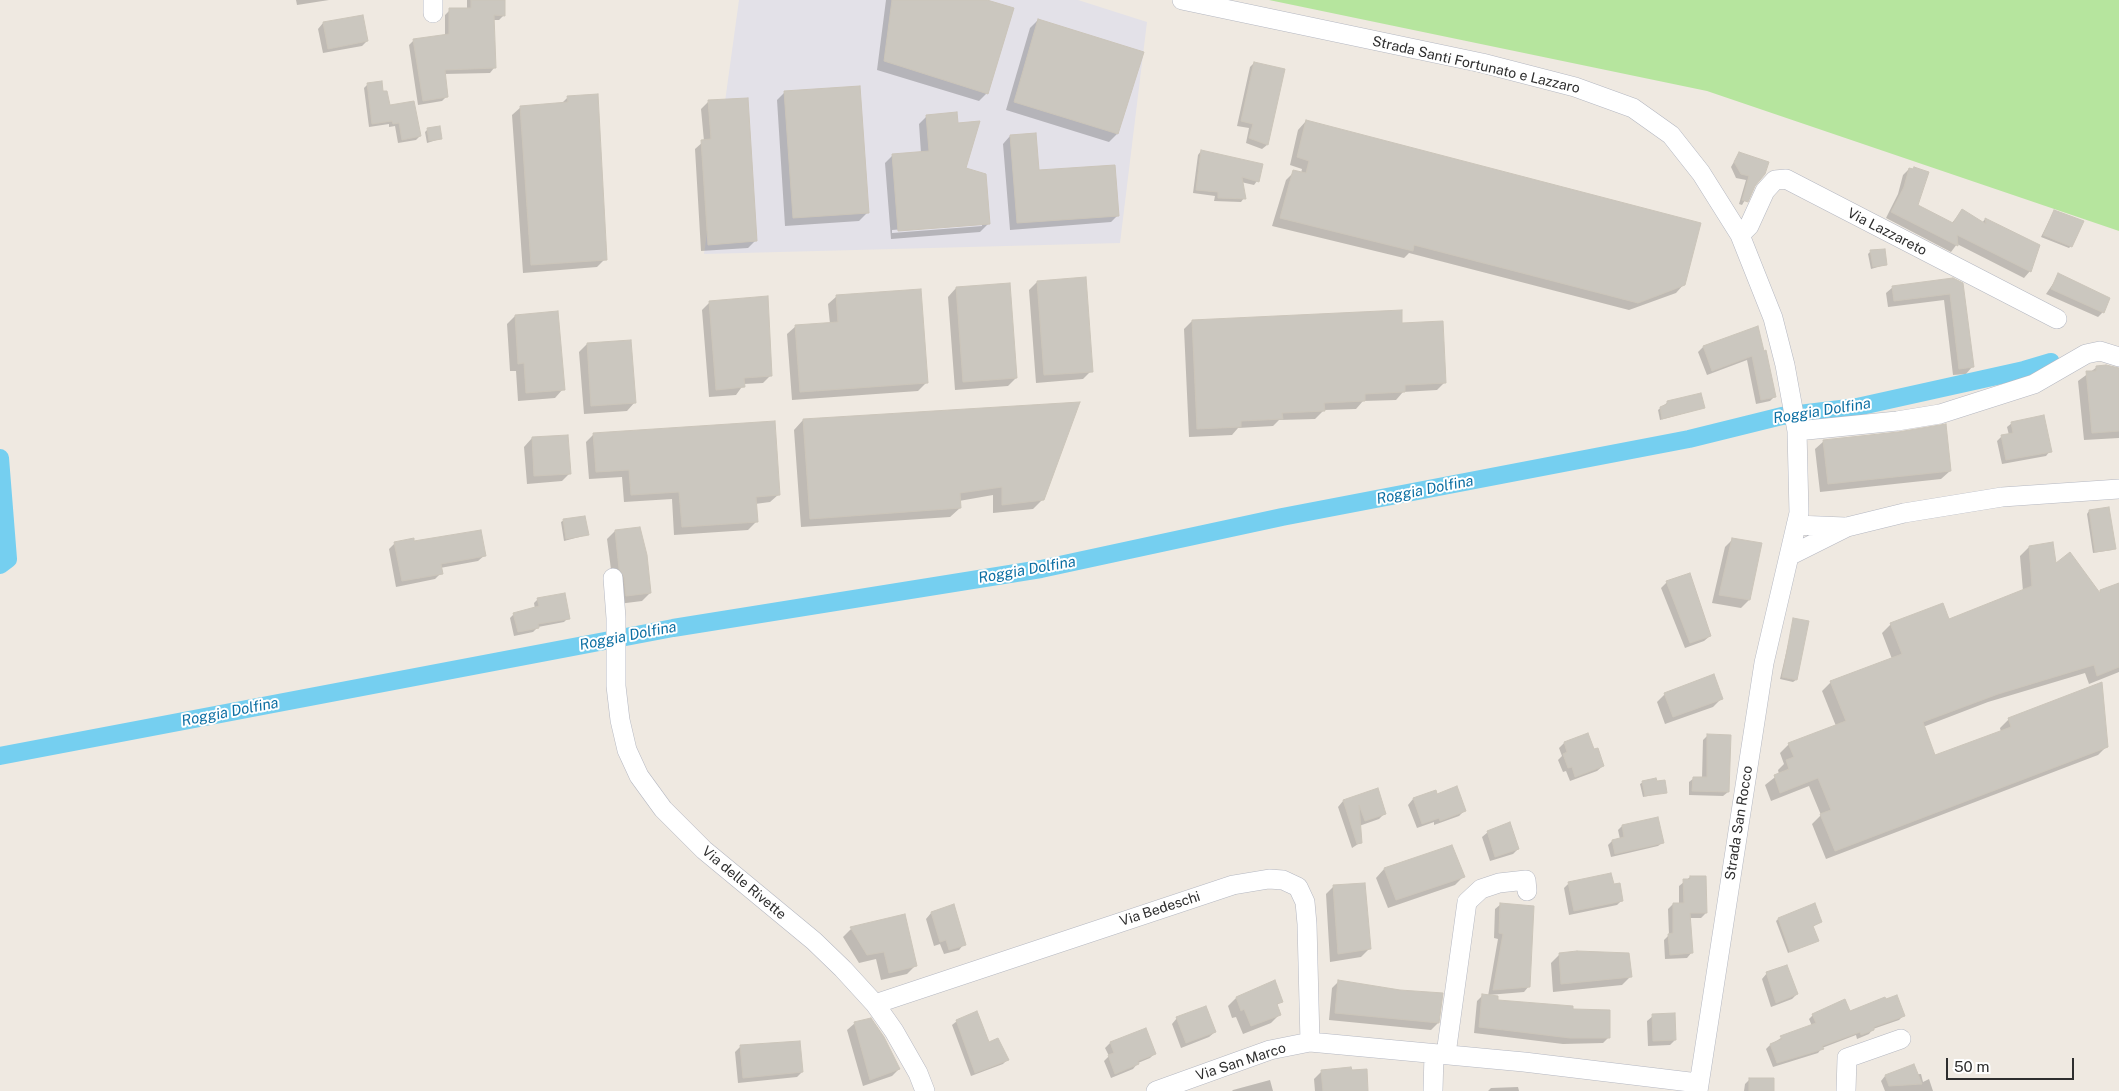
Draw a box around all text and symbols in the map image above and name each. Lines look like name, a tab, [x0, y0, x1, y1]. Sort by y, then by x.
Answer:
street label: Strada Santi Fortunato e Lazzaro	[1370, 33, 1582, 97]
street label: Via Lazzareto	[1844, 205, 1930, 259]
water label: Roggia Dolfina	[1772, 394, 1872, 428]
water label: Roggia Dolfina	[1375, 472, 1475, 508]
water label: Roggia Dolfina	[977, 553, 1077, 587]
water label: Roggia Dolfina	[578, 618, 678, 654]
water label: Roggia Dolfina	[180, 694, 280, 730]
street label: Strada San Rocco	[1722, 765, 1756, 881]
street label: Via delle Rivette	[698, 843, 790, 923]
street label: Via Bedeschi	[1118, 888, 1202, 930]
street label: Via San Marco	[1194, 1040, 1288, 1084]
scale bar	[1949, 1048, 2076, 1080]
text: 50 m	[1954, 1058, 1989, 1075]

